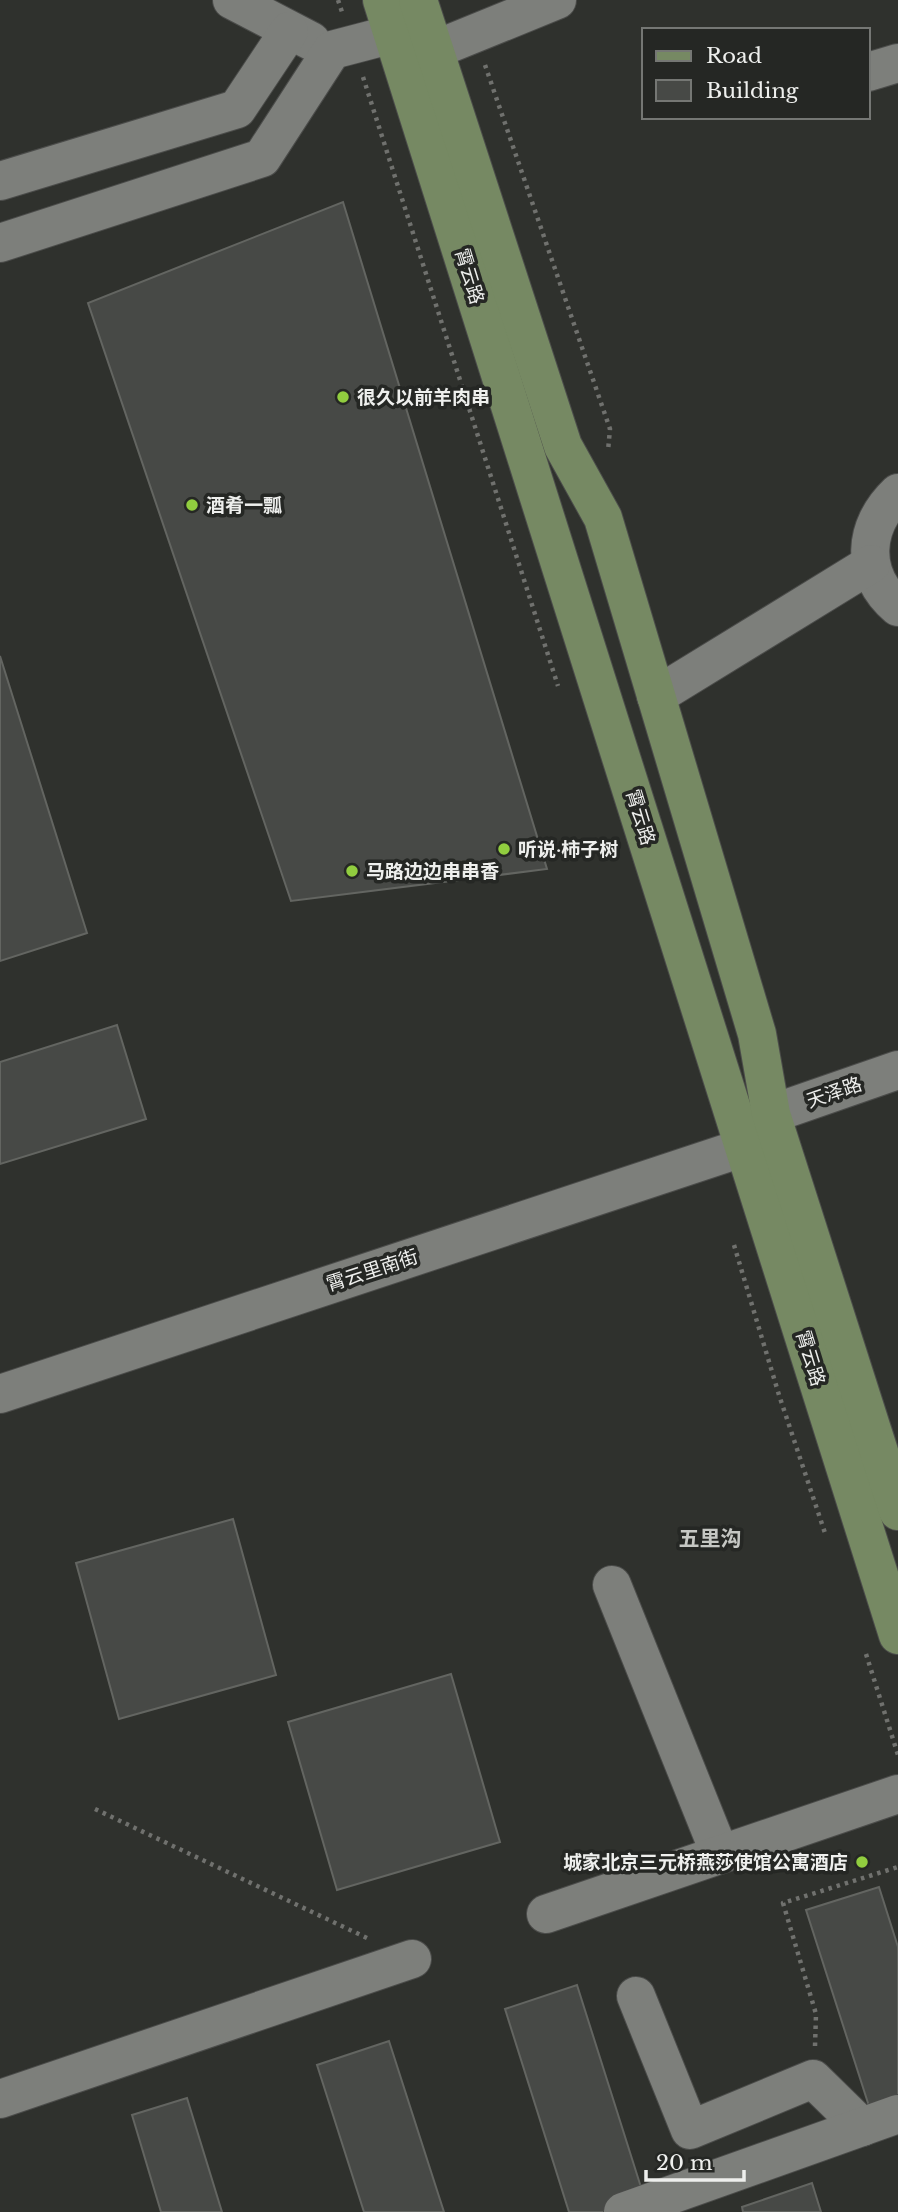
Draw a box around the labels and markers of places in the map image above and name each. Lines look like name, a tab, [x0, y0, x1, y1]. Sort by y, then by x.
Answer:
place label: 很久以前羊肉串	[357, 386, 490, 409]
marker: 很久以前羊肉串	[335, 389, 351, 405]
place label: 酒肴一瓢	[206, 494, 282, 517]
marker: 酒肴一瓢	[184, 497, 200, 513]
place label: 听说·柿子树	[518, 838, 618, 861]
marker: 听说·柿子树	[496, 841, 512, 857]
place label: 马路边边串串香	[366, 860, 499, 883]
marker: 马路边边串串香	[344, 863, 360, 879]
place label: 城家北京三元桥燕莎使馆公寓酒店	[563, 1851, 848, 1874]
marker: 城家北京三元桥燕莎使馆公寓酒店	[854, 1854, 870, 1870]

